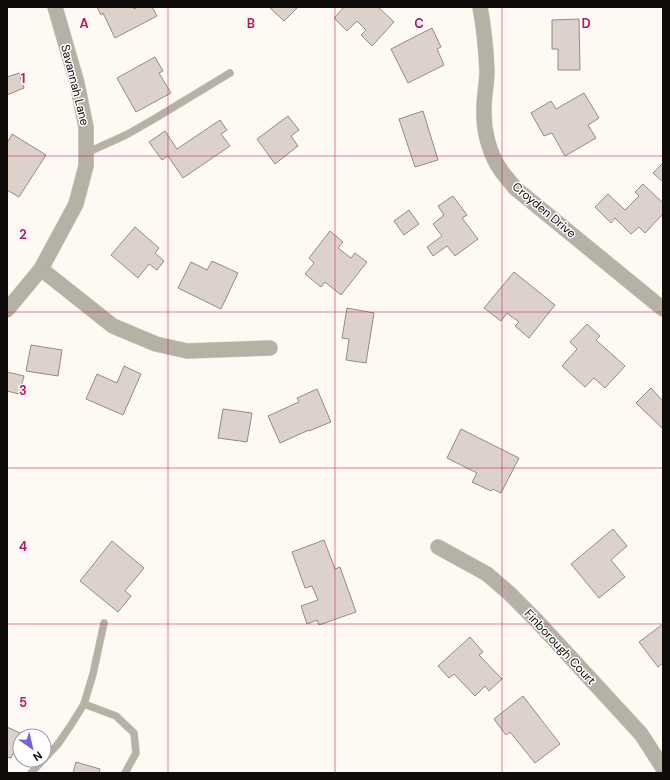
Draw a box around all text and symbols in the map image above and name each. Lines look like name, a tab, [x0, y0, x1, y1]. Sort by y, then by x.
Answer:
text: A	[79, 15, 89, 32]
text: B	[247, 15, 255, 32]
text: C	[414, 15, 424, 32]
text: D	[581, 15, 591, 32]
street label: Savannah Lane	[57, 43, 93, 127]
text: 1	[21, 70, 25, 87]
street label: Croyden Drive	[509, 179, 579, 241]
text: 2	[19, 226, 27, 243]
text: 3	[19, 382, 27, 399]
text: 4	[19, 538, 27, 555]
street label: Finborough Court	[521, 606, 599, 688]
text: 5	[19, 694, 27, 711]
north arrow	[12, 728, 52, 768]
text: N	[30, 748, 45, 764]

